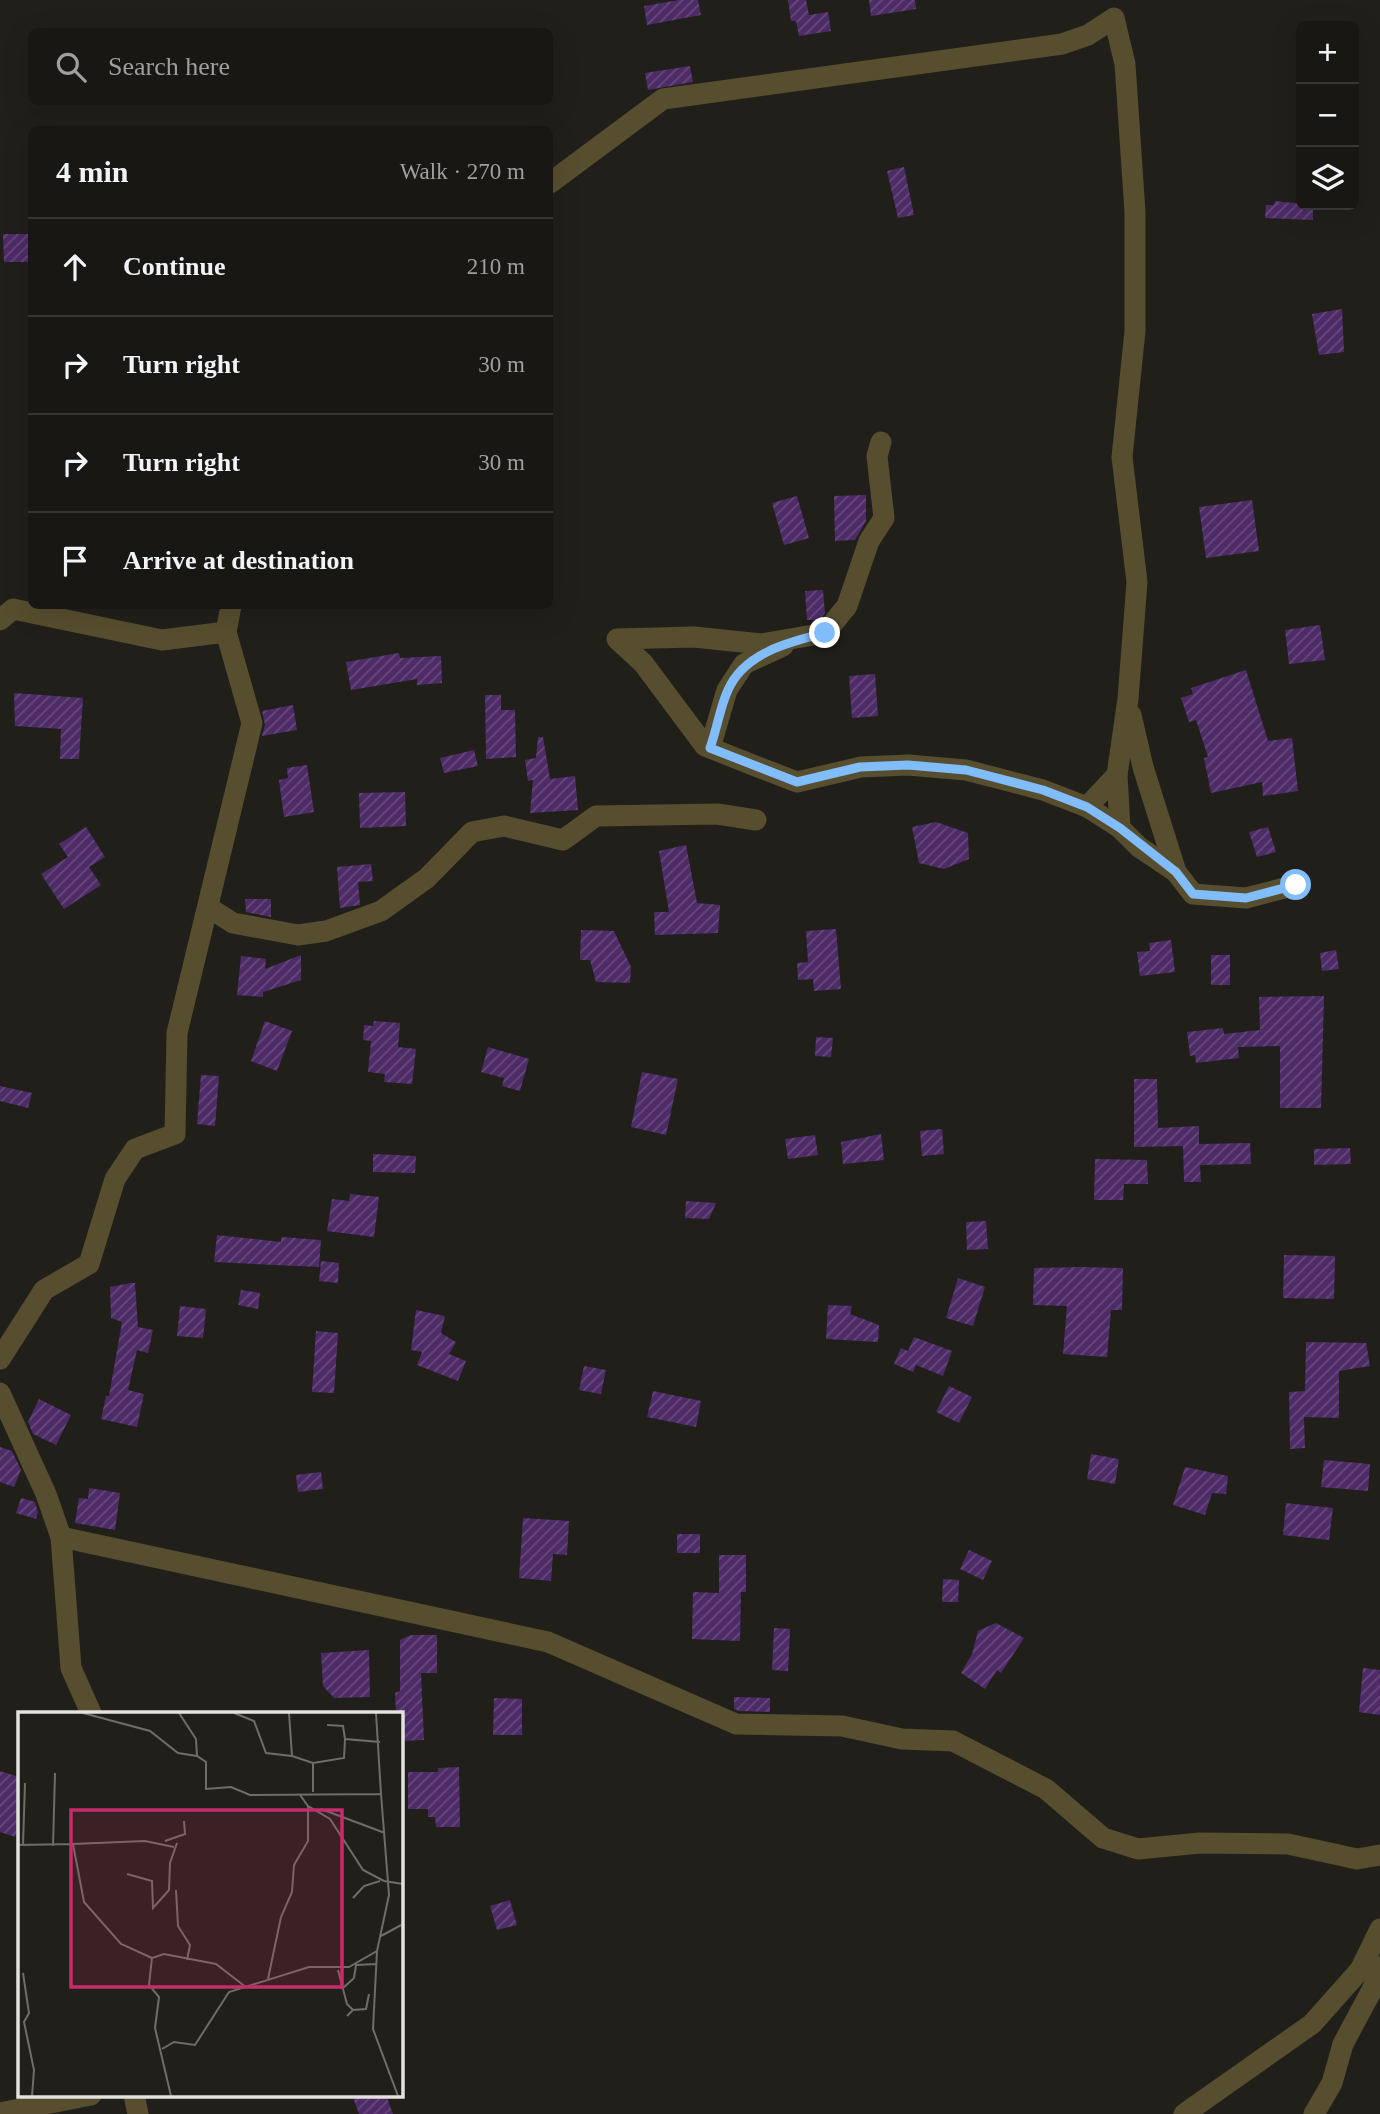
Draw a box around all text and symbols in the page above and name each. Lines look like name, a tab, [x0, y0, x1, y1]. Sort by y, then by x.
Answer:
map controls	[1296, 21, 1359, 210]
button: +	[1296, 21, 1359, 84]
search box	[28, 28, 553, 105]
icon: search	[52, 48, 90, 86]
text: Search here	[108, 52, 230, 81]
button: −	[1296, 84, 1359, 147]
button: layers	[1296, 147, 1359, 210]
text: 4 min	[56, 155, 129, 188]
text: Walk · 270 m	[400, 159, 525, 184]
icon: ahead	[56, 248, 94, 286]
text: Continue	[123, 252, 226, 281]
text: 210 m	[467, 254, 525, 279]
icon: right	[56, 346, 94, 384]
text: Turn right	[123, 350, 240, 379]
text: 30 m	[478, 352, 525, 377]
icon: right	[56, 444, 94, 482]
text: Turn right	[123, 448, 240, 477]
text: 30 m	[478, 450, 525, 475]
icon: arrive	[56, 542, 94, 580]
text: Arrive at destination	[123, 546, 354, 575]
route end	[809, 617, 840, 648]
route start	[1280, 869, 1311, 900]
inset map	[18, 1712, 402, 2096]

